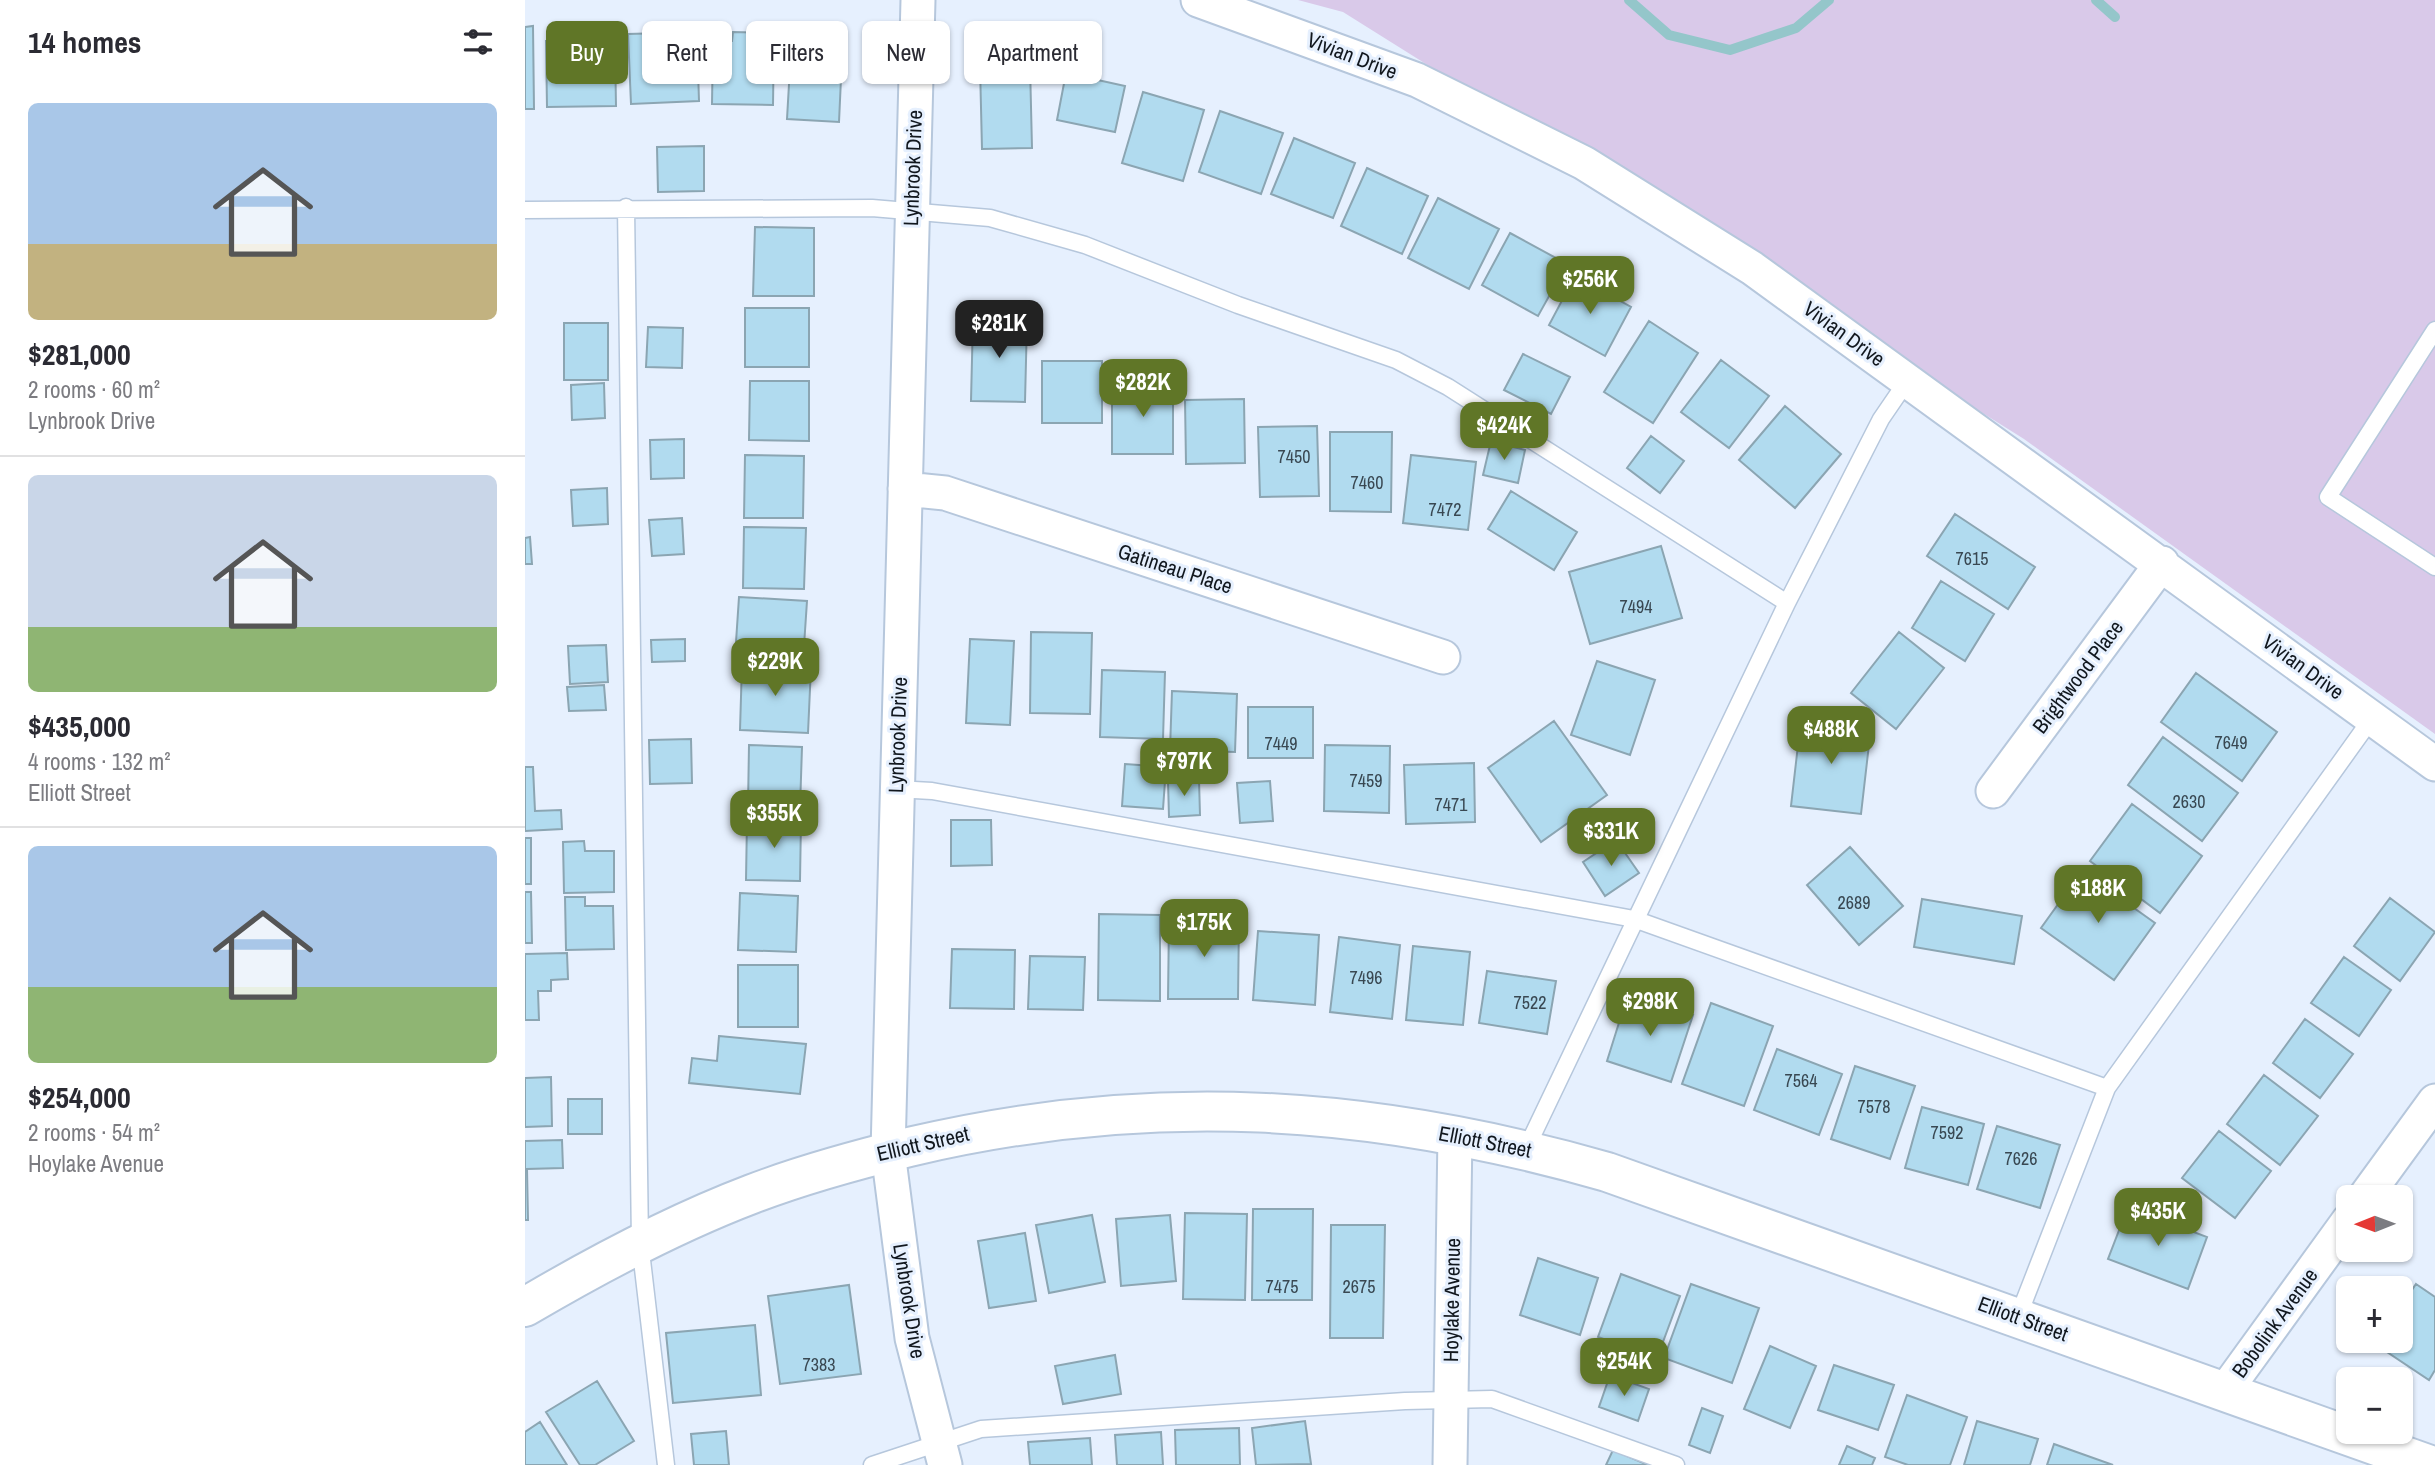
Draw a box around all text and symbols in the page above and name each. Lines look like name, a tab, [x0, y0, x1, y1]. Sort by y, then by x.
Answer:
chip: Buy	[546, 21, 628, 84]
chip: Rent	[642, 21, 732, 84]
chip: Filters	[746, 21, 848, 84]
chip: New	[862, 21, 950, 84]
chip: Apartment	[964, 21, 1102, 84]
text: 14 homes	[28, 22, 142, 62]
icon: filters	[459, 23, 497, 61]
street label: Vivian Drive	[1303, 25, 1401, 86]
street label: Lynbrook Drive	[896, 109, 929, 227]
icon: home	[200, 149, 326, 275]
pin: $256K	[1541, 256, 1639, 316]
text: $256K	[1562, 263, 1618, 294]
street label: Vivian Drive	[1798, 294, 1891, 373]
pin: $281K	[950, 300, 1048, 360]
text: $281K	[971, 307, 1027, 338]
text: $281,000	[28, 334, 131, 374]
pin: $282K	[1094, 360, 1192, 419]
text: $282K	[1115, 366, 1171, 397]
text: 2 rooms · 60 m²	[28, 374, 160, 405]
pin: $424K	[1455, 402, 1553, 462]
text: Lynbrook Drive	[28, 405, 155, 436]
text: $424K	[1476, 409, 1532, 440]
house number: 7450	[1278, 444, 1310, 469]
house number: 7460	[1351, 470, 1383, 495]
house number: 7472	[1429, 497, 1461, 522]
icon: home	[200, 521, 326, 647]
street label: Gatineau Place	[1114, 536, 1236, 601]
house number: 7615	[1956, 546, 1988, 571]
house number: 7494	[1620, 594, 1652, 619]
street label: Brightwood Place	[2025, 614, 2130, 739]
street label: Vivian Drive	[2257, 627, 2350, 706]
pin: $229K	[726, 638, 824, 698]
text: $229K	[747, 645, 803, 676]
street label: Lynbrook Drive	[881, 676, 914, 794]
text: $435,000	[28, 706, 131, 746]
pin: $488K	[1782, 706, 1880, 766]
text: $488K	[1803, 713, 1859, 744]
house number: 7649	[2215, 730, 2247, 755]
house number: 7449	[1265, 731, 1297, 756]
pin: $797K	[1135, 738, 1233, 798]
text: $797K	[1156, 745, 1212, 776]
text: 4 rooms · 132 m²	[28, 746, 171, 777]
house number: 7459	[1350, 768, 1382, 793]
text: Elliott Street	[28, 777, 131, 808]
house number: 2630	[2173, 789, 2205, 814]
pin: $355K	[725, 790, 823, 850]
house number: 7471	[1435, 792, 1468, 817]
text: $355K	[746, 797, 802, 828]
pin: $331K	[1562, 808, 1660, 868]
text: $331K	[1583, 815, 1639, 846]
pin: $188K	[2049, 866, 2147, 925]
text: $188K	[2070, 872, 2126, 903]
house number: 2689	[1838, 890, 1870, 915]
icon: home	[200, 892, 326, 1018]
pin: $175K	[1155, 900, 1253, 959]
text: $175K	[1176, 906, 1232, 937]
house number: 7496	[1350, 965, 1382, 990]
pin: $298K	[1601, 978, 1699, 1038]
text: $298K	[1622, 985, 1678, 1016]
house number: 7522	[1514, 990, 1546, 1015]
house number: 7564	[1785, 1068, 1817, 1093]
text: $254,000	[28, 1077, 131, 1117]
house number: 7578	[1858, 1094, 1890, 1119]
text: 2 rooms · 54 m²	[28, 1117, 160, 1148]
street label: Elliott Street	[1436, 1118, 1534, 1165]
street label: Elliott Street	[874, 1119, 972, 1168]
house number: 7592	[1931, 1120, 1963, 1145]
house number: 7626	[2005, 1146, 2037, 1171]
text: Hoylake Avenue	[28, 1148, 164, 1179]
north arrow	[2336, 1185, 2413, 1262]
map controls	[2336, 1185, 2413, 1444]
pin: $435K	[2109, 1188, 2207, 1248]
text: $435K	[2130, 1195, 2186, 1226]
street label: Hoylake Avenue	[1436, 1238, 1467, 1362]
street label: Lynbrook Drive	[886, 1241, 933, 1361]
street label: Bobolink Avenue	[2225, 1262, 2324, 1383]
house number: 7475	[1266, 1274, 1298, 1299]
house number: 2675	[1343, 1274, 1375, 1299]
button: +	[2336, 1276, 2413, 1353]
street label: Elliott Street	[1974, 1289, 2072, 1348]
pin: $254K	[1575, 1338, 1673, 1398]
text: $254K	[1596, 1345, 1652, 1376]
house number: 7383	[803, 1352, 835, 1377]
button: −	[2336, 1367, 2413, 1444]

